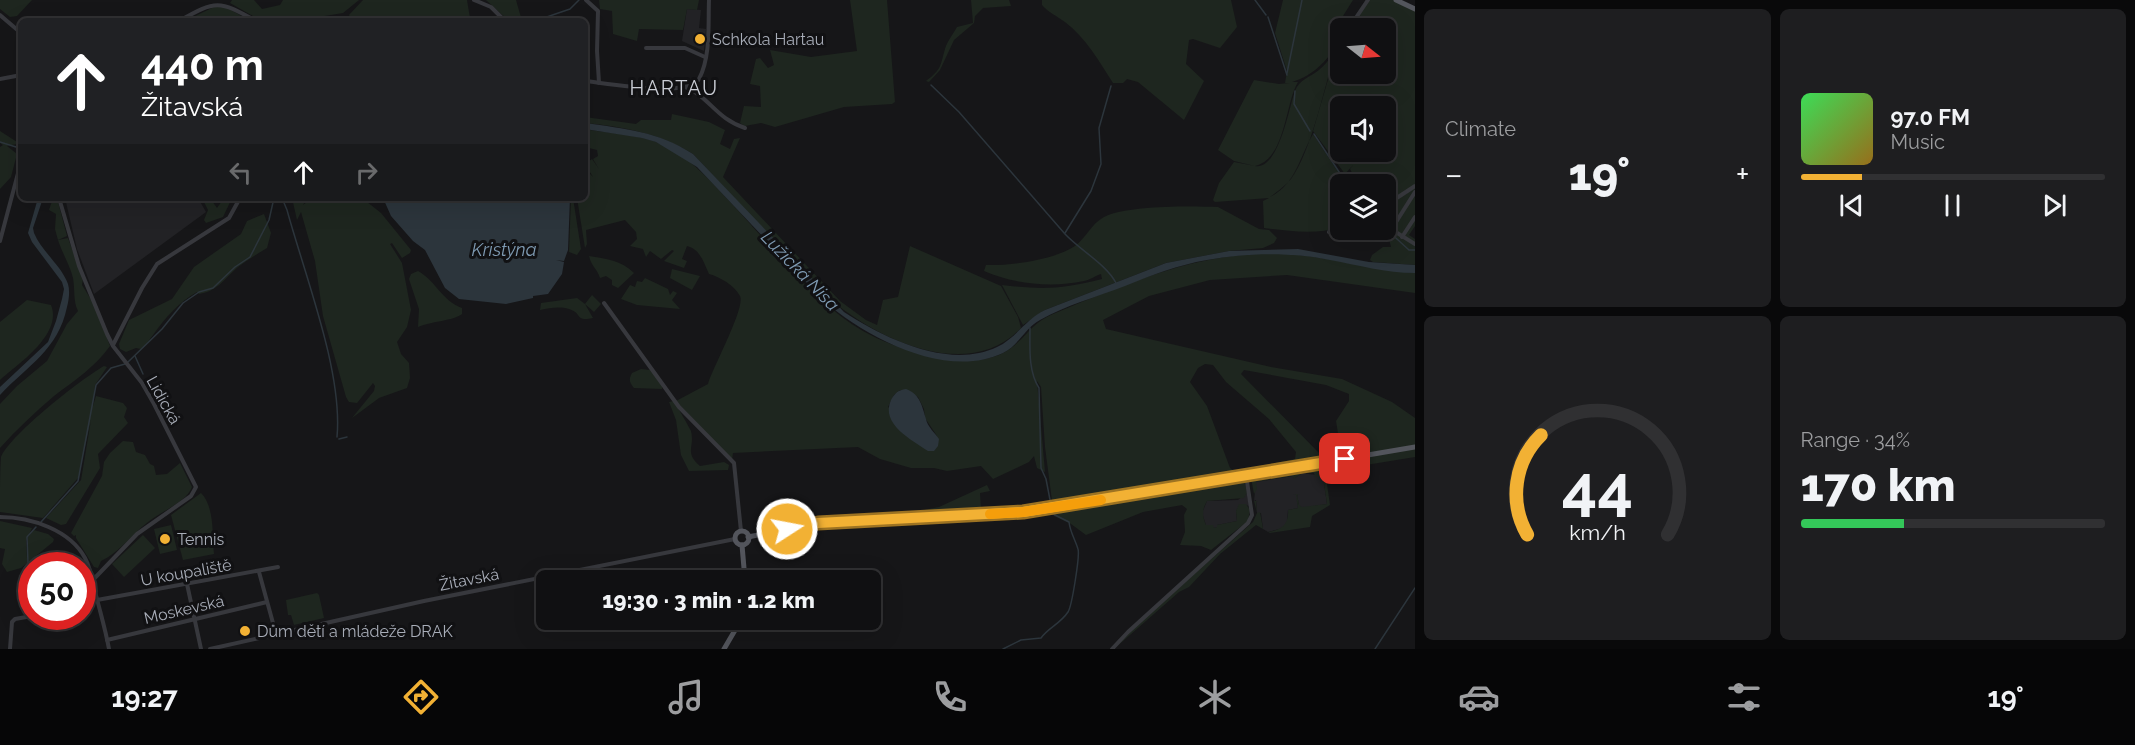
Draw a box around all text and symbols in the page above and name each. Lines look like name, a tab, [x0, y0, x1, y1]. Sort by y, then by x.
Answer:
north arrow	[1330, 18, 1396, 84]
map controls	[1330, 18, 1396, 240]
place label: Schkola Hartau	[712, 30, 824, 49]
marker: Schkola Hartau	[693, 32, 707, 46]
text: 440 m	[141, 41, 264, 90]
icon: ahead	[42, 42, 120, 120]
district label: HARTAU	[629, 76, 719, 100]
text: Žitavská	[141, 91, 243, 122]
button: sound	[1330, 96, 1396, 162]
text: 97.0 FM	[1891, 104, 1970, 130]
text: Climate	[1445, 117, 1516, 141]
text: Music	[1891, 130, 1945, 154]
text: 19°	[1568, 148, 1630, 201]
text: −	[1445, 155, 1463, 194]
text: +	[1736, 155, 1750, 194]
icon: left	[224, 156, 257, 189]
icon: ahead	[287, 156, 320, 189]
icon: right	[350, 156, 383, 189]
button: layers	[1330, 174, 1396, 240]
icon: previous	[1835, 189, 1868, 222]
icon: pause	[1936, 189, 1969, 222]
icon: next	[2038, 189, 2071, 222]
water label: Lužická Nisa	[757, 226, 844, 315]
water label: Kristýna	[472, 239, 537, 260]
street label: Lidická	[143, 373, 185, 428]
text: Range · 34%	[1801, 428, 1910, 452]
pin	[1319, 433, 1370, 484]
icon: arrive	[1328, 442, 1361, 475]
text: 44	[1562, 450, 1633, 524]
text: 170 km	[1801, 459, 1956, 512]
position arrow	[755, 497, 819, 561]
text: km/h	[1569, 520, 1626, 545]
place label: Tennis	[177, 530, 225, 549]
marker: Tennis	[158, 532, 172, 546]
speed limit sign: 50	[18, 552, 96, 630]
street label: U koupaliště	[139, 555, 233, 590]
street label: Žitavská	[437, 563, 501, 595]
text: 19:30 · 3 min · 1.2 km	[602, 587, 815, 613]
street label: Moskevská	[142, 591, 226, 628]
place label: Dům dětí a mládeže DRAK	[257, 622, 454, 641]
marker: Dům dětí a mládeže DRAK	[238, 624, 252, 638]
icon: directions	[400, 676, 442, 718]
icon: music	[665, 676, 707, 718]
icon: phone	[929, 676, 971, 718]
icon: climate	[1194, 676, 1236, 718]
icon: car	[1458, 676, 1500, 718]
icon: filters	[1723, 676, 1765, 718]
text: 19:27	[111, 682, 178, 713]
text: 19°	[1988, 682, 2024, 713]

